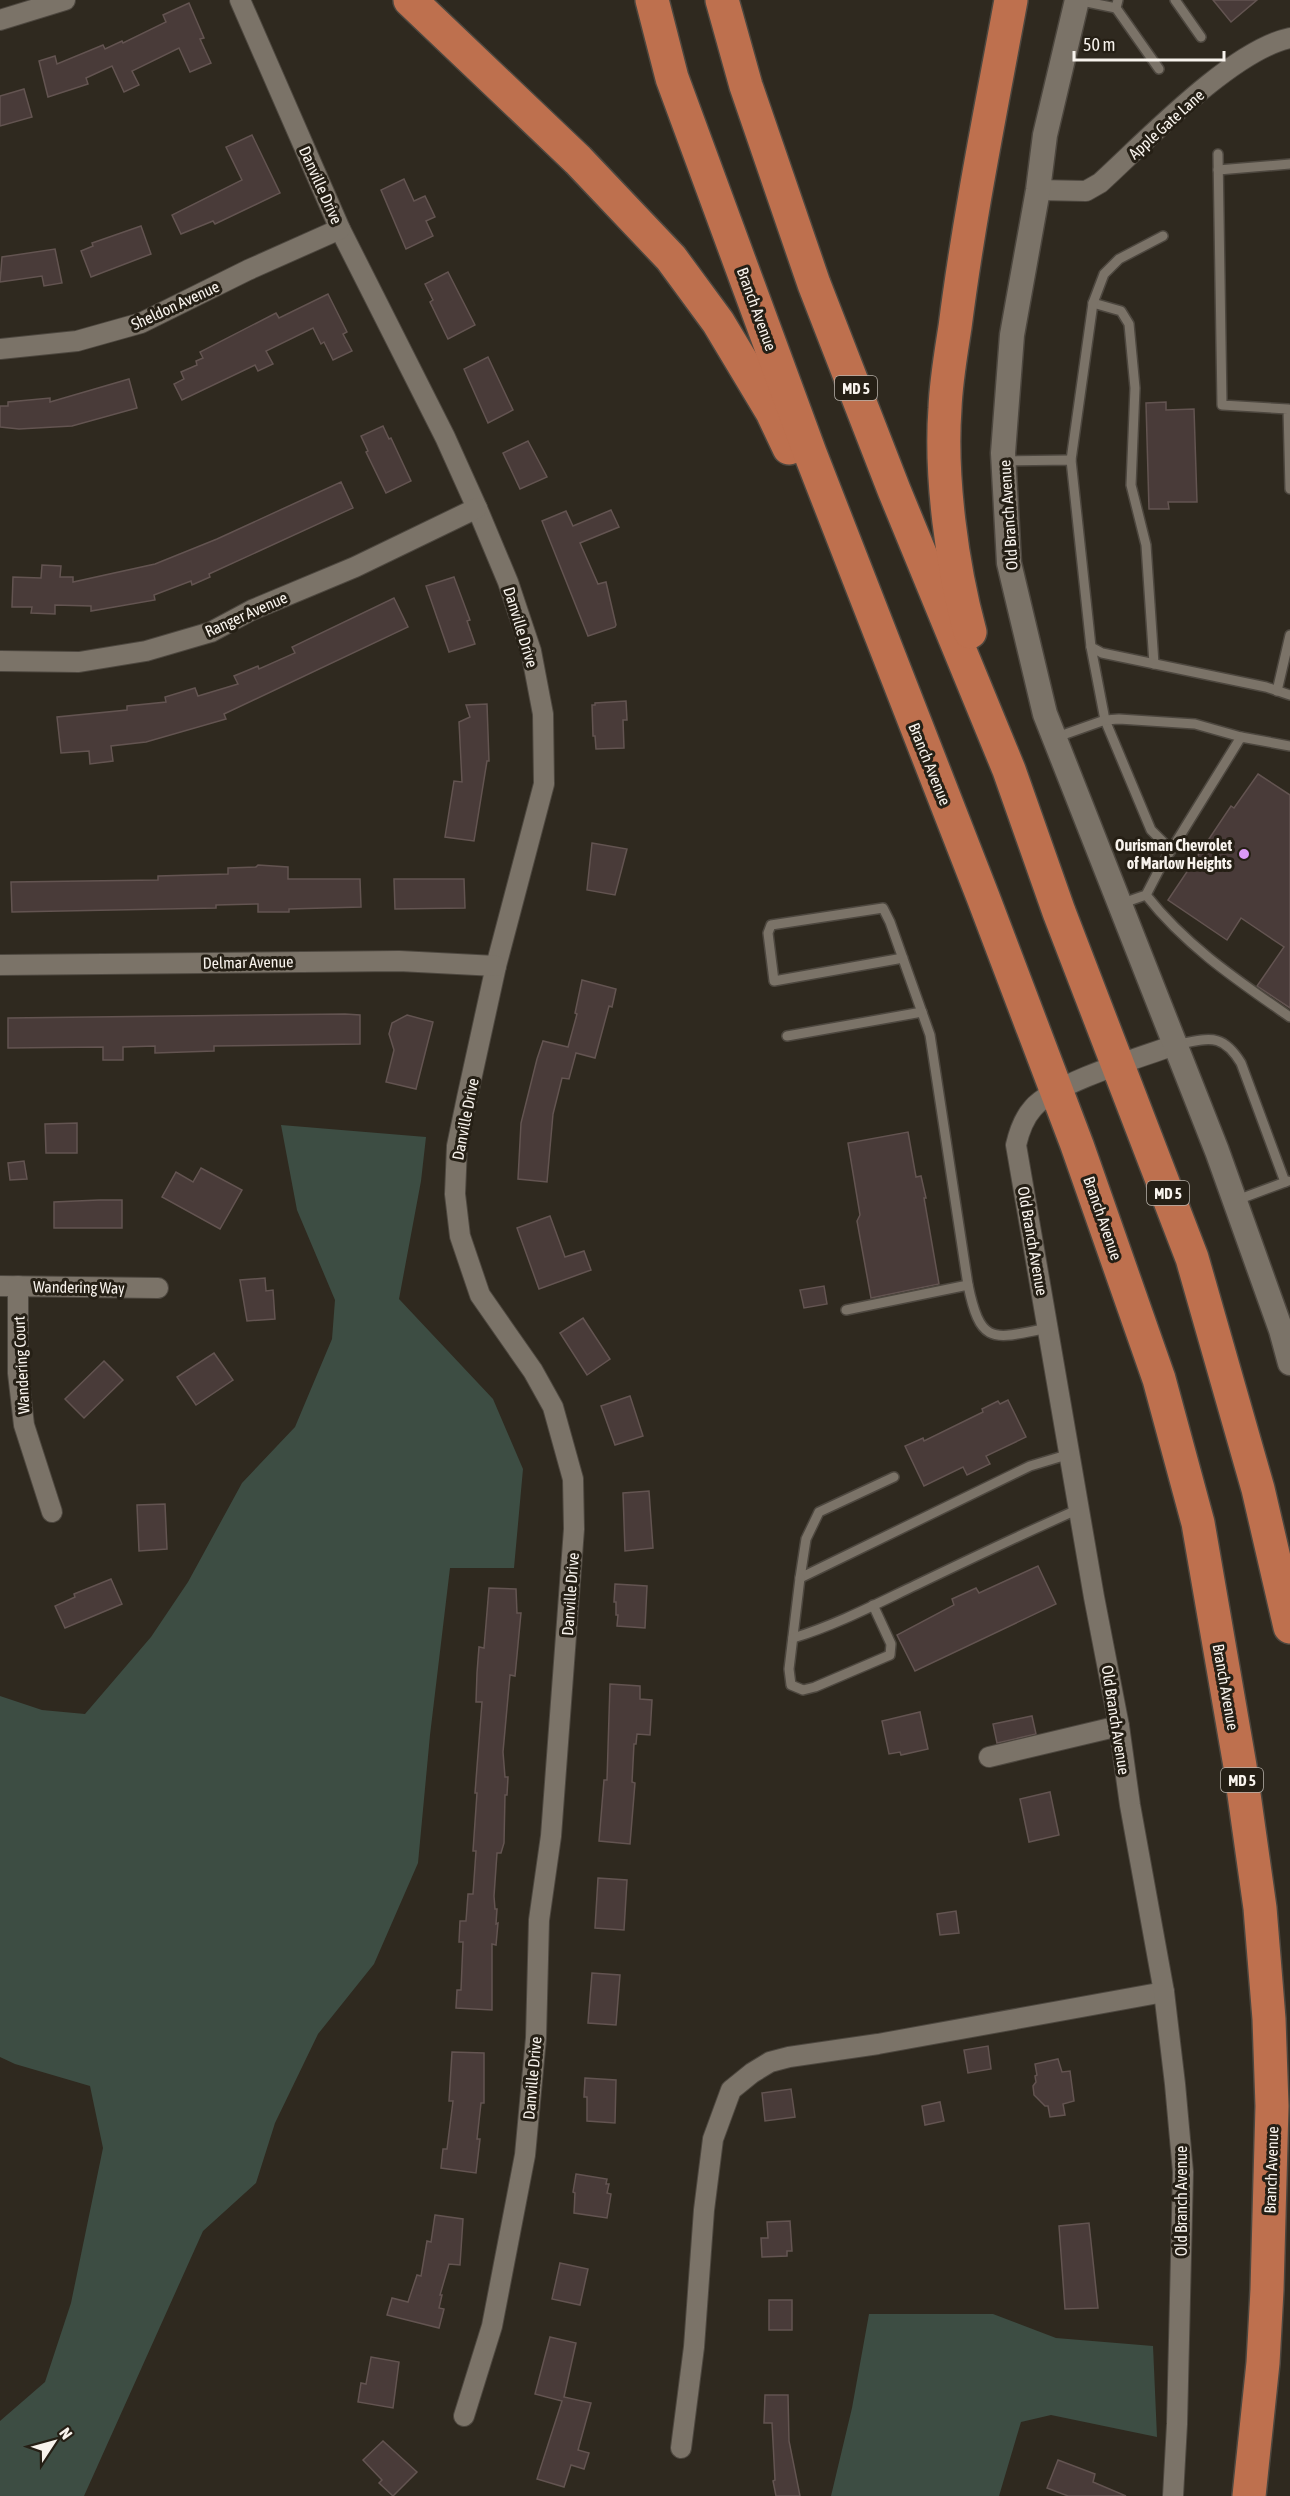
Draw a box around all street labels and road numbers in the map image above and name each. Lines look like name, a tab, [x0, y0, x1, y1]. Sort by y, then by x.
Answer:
street label: Apple Gate Lane	[1125, 86, 1208, 163]
street label: Danville Drive	[296, 143, 346, 227]
street label: Branch Avenue	[734, 265, 780, 353]
street label: Sheldon Avenue	[128, 277, 222, 333]
road number: MD 5	[835, 376, 877, 400]
street label: Old Branch Avenue	[995, 459, 1021, 571]
street label: Danville Drive	[500, 585, 542, 669]
street label: Ranger Avenue	[202, 588, 290, 641]
street label: Branch Avenue	[905, 720, 955, 808]
street label: Delmar Avenue	[203, 952, 293, 972]
street label: Danville Drive	[448, 1076, 482, 1162]
street label: Branch Avenue	[1080, 1174, 1126, 1262]
road number: MD 5	[1147, 1181, 1189, 1205]
street label: Old Branch Avenue	[1015, 1185, 1051, 1297]
street label: Wandering Way	[33, 1277, 125, 1298]
street label: Wandering Court	[9, 1315, 34, 1414]
street label: Danville Drive	[558, 1552, 582, 1636]
street label: Branch Avenue	[1210, 1642, 1242, 1732]
street label: Old Branch Avenue	[1098, 1664, 1134, 1776]
road number: MD 5	[1221, 1768, 1263, 1792]
street label: Danville Drive	[519, 2036, 545, 2120]
street label: Branch Avenue	[1260, 2126, 1282, 2214]
street label: Old Branch Avenue	[1172, 2146, 1190, 2256]

